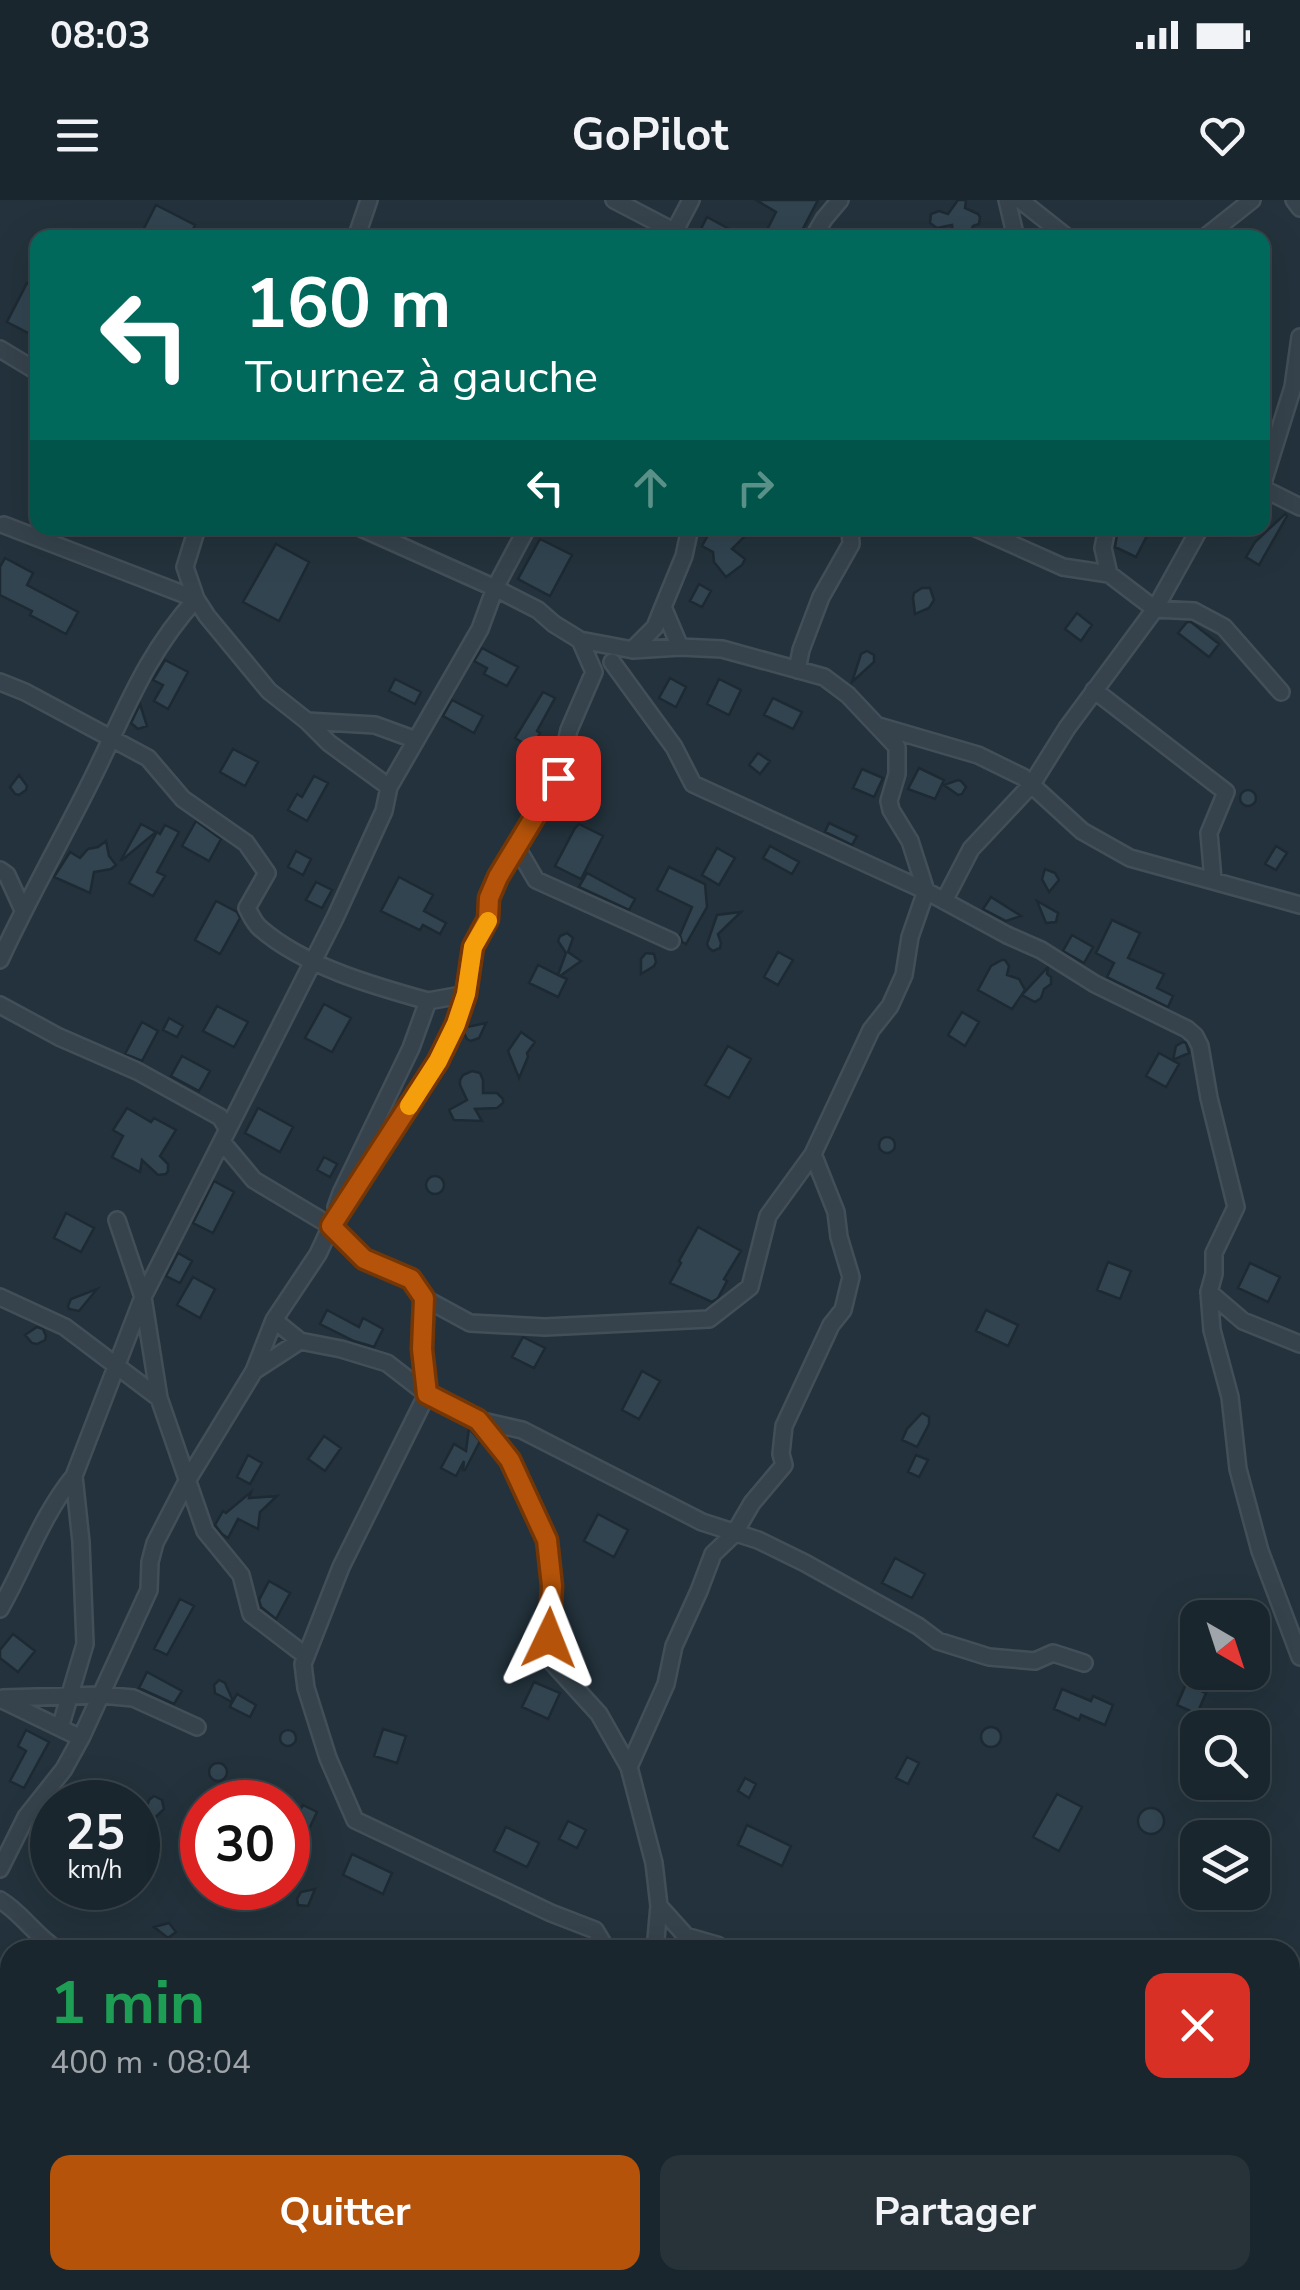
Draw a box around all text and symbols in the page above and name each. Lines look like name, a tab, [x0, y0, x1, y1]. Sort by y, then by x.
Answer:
text: 08:03	[50, 10, 151, 61]
text: GoPilot	[572, 105, 728, 166]
icon: menu	[50, 108, 105, 163]
icon: heart	[1195, 108, 1250, 163]
text: 160 m	[245, 256, 451, 352]
icon: left	[80, 270, 210, 400]
text: Tournez à gauche	[245, 347, 598, 408]
icon: left	[518, 460, 573, 515]
icon: ahead	[623, 460, 678, 515]
icon: right	[728, 460, 783, 515]
pin	[516, 736, 601, 821]
icon: arrive	[531, 751, 586, 806]
position arrow	[497, 1586, 601, 1690]
north arrow	[1180, 1600, 1270, 1690]
map controls	[1180, 1600, 1270, 1910]
button: search	[1180, 1710, 1270, 1800]
speed limit sign: 30	[180, 1780, 310, 1910]
text: 25	[65, 1798, 125, 1867]
button: layers	[1180, 1820, 1270, 1910]
text: km/h	[67, 1853, 123, 1887]
text: 1 min	[50, 1962, 205, 2044]
button: close	[1145, 1973, 1250, 2078]
text: 400 m · 08:04	[50, 2041, 251, 2084]
button: Quitter	[50, 2155, 640, 2270]
button: Partager	[660, 2155, 1250, 2270]

